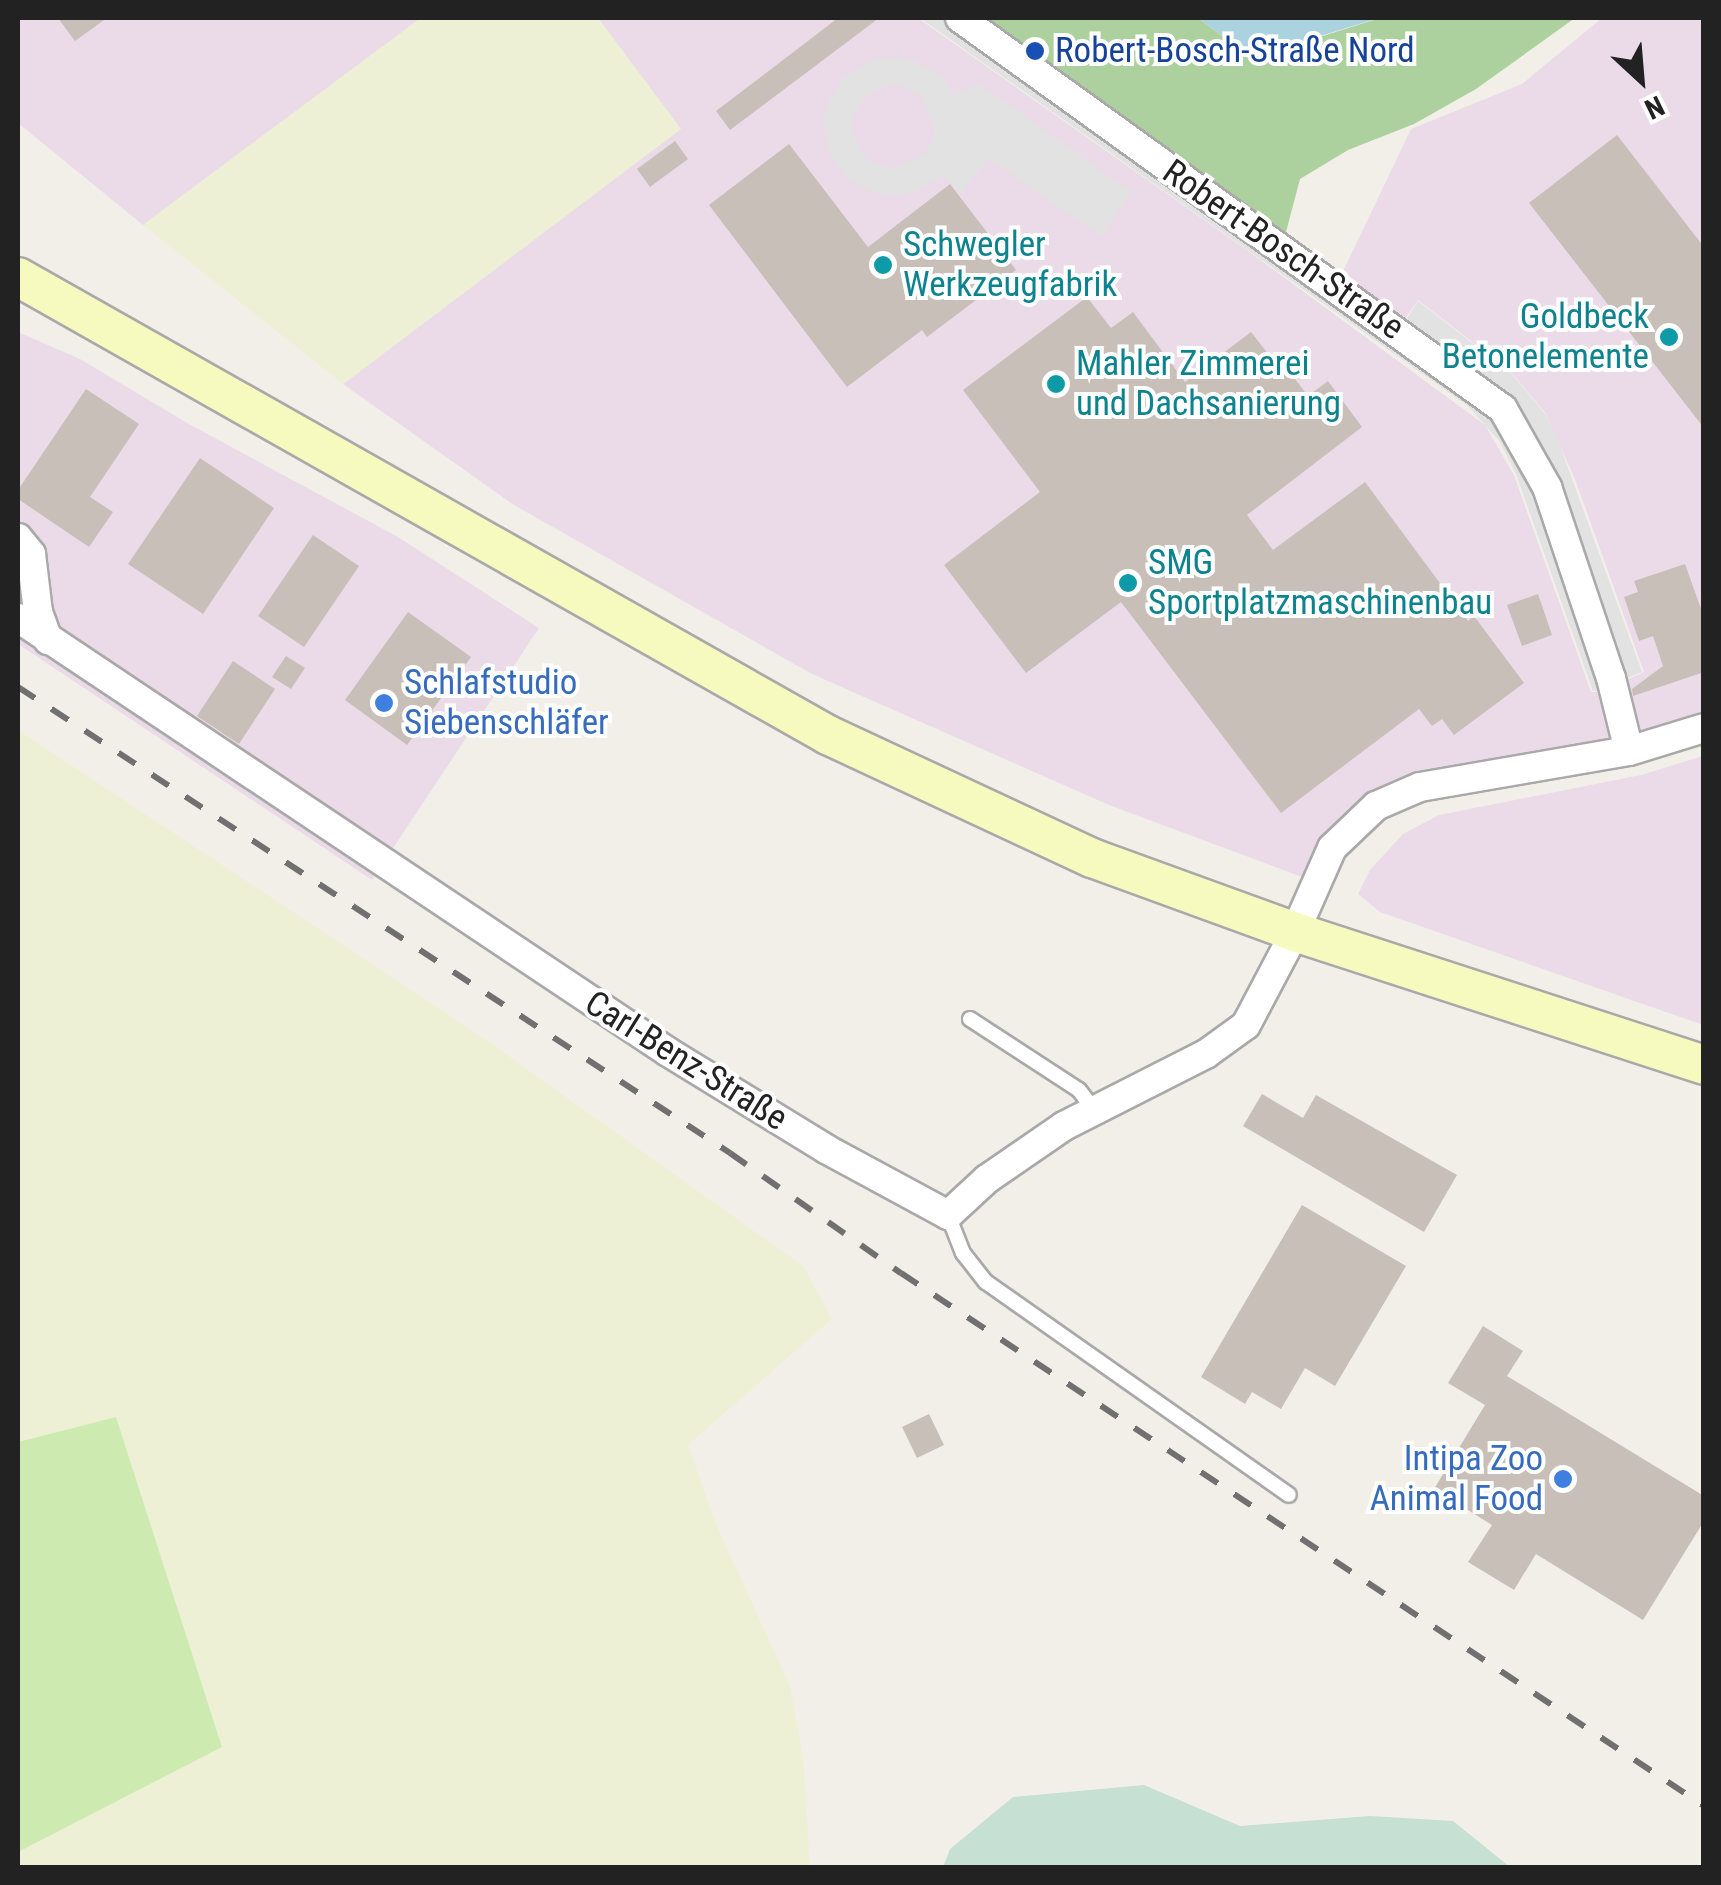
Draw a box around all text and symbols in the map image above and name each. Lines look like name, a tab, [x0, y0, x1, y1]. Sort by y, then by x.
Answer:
place label: Robert-Bosch-Straße Nord	[1055, 30, 1415, 72]
north arrow	[1591, 30, 1691, 130]
marker: Robert-Bosch-Straße Nord	[1024, 40, 1046, 62]
text: N	[1639, 89, 1669, 126]
street label: Robert-Bosch-Straße	[1154, 151, 1412, 349]
place label: Schwegler Werkzeugfabrik	[903, 224, 1117, 306]
marker: Schwegler Werkzeugfabrik	[872, 254, 894, 276]
place label: Goldbeck Betonelemente	[1442, 296, 1649, 378]
marker: Goldbeck Betonelemente	[1658, 326, 1680, 348]
place label: Mahler Zimmerei und Dachsanierung	[1076, 343, 1341, 425]
marker: Mahler Zimmerei und Dachsanierung	[1045, 373, 1067, 395]
place label: SMG Sportplatzmaschinenbau	[1148, 542, 1492, 624]
marker: SMG Sportplatzmaschinenbau	[1117, 572, 1139, 594]
place label: Schlafstudio Siebenschläfer	[404, 662, 609, 744]
marker: Schlafstudio Siebenschläfer	[373, 692, 395, 714]
street label: Carl-Benz-Straße	[577, 982, 795, 1140]
place label: Intipa Zoo Animal Food	[1370, 1438, 1543, 1520]
marker: Intipa Zoo Animal Food	[1552, 1468, 1574, 1490]

